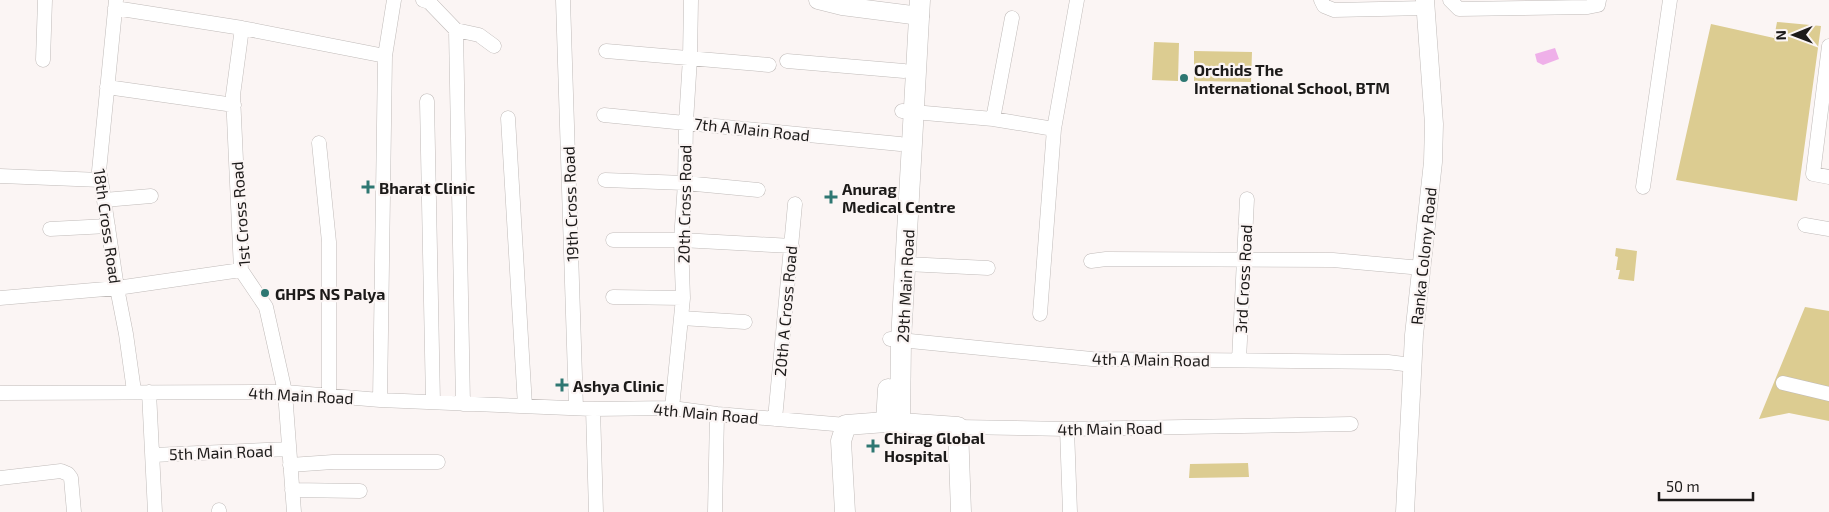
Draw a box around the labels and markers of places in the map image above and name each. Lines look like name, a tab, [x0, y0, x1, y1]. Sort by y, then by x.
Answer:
place label: Orchids The International School, BTM	[1194, 60, 1390, 97]
marker: Orchids The International School, BTM	[1178, 72, 1190, 84]
place label: Bharat Clinic	[379, 178, 475, 197]
place label: Anurag Medical Centre	[842, 179, 956, 216]
marker: Bharat Clinic	[361, 180, 375, 194]
marker: Anurag Medical Centre	[824, 190, 838, 204]
place label: GHPS NS Palya	[275, 284, 385, 304]
marker: GHPS NS Palya	[259, 287, 271, 299]
place label: Ashya Clinic	[573, 376, 664, 396]
marker: Ashya Clinic	[555, 378, 569, 392]
place label: Chirag Global Hospital	[884, 428, 986, 465]
marker: Chirag Global Hospital	[866, 439, 880, 453]

